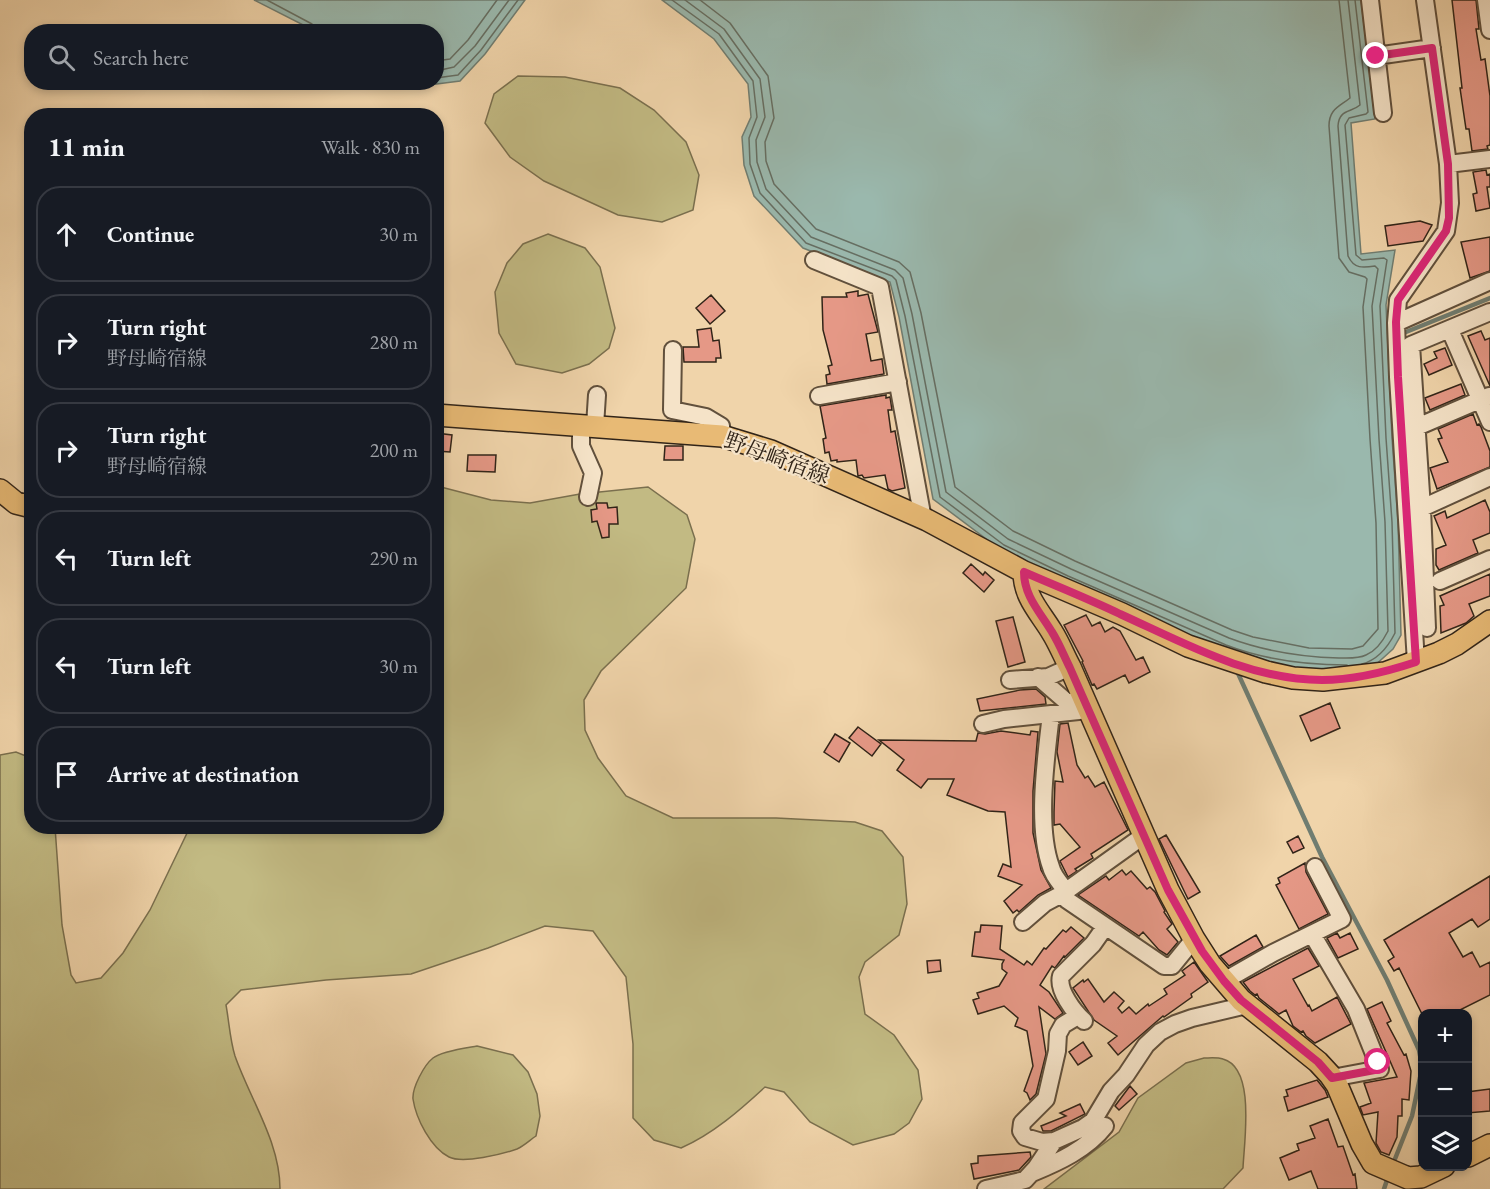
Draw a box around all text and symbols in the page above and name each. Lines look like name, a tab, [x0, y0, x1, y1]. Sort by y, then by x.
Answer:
search box	[24, 24, 444, 90]
icon: search	[45, 41, 78, 74]
route end	[1362, 42, 1388, 68]
text: Search here	[93, 43, 188, 72]
text: 11 min	[48, 130, 125, 164]
text: Walk · 830 m	[321, 134, 420, 160]
icon: ahead	[50, 218, 83, 251]
text: Continue	[107, 220, 194, 249]
text: 30 m	[379, 221, 418, 247]
text: Turn right	[107, 313, 206, 342]
icon: right	[50, 326, 83, 359]
text: 280 m	[370, 329, 418, 355]
text: 野母崎宿線	[107, 345, 207, 371]
text: Turn right	[107, 421, 206, 450]
street label: 野母崎宿線	[720, 426, 834, 490]
icon: right	[50, 434, 83, 467]
text: 200 m	[370, 437, 418, 463]
text: 野母崎宿線	[107, 453, 207, 479]
icon: left	[50, 542, 83, 575]
text: Turn left	[107, 544, 191, 573]
text: 290 m	[370, 545, 418, 571]
icon: left	[50, 650, 83, 683]
text: Turn left	[107, 652, 191, 681]
text: 30 m	[379, 653, 418, 679]
icon: arrive	[50, 758, 83, 791]
text: Arrive at destination	[107, 760, 299, 789]
map controls	[1418, 1009, 1472, 1171]
button: +	[1418, 1009, 1472, 1063]
route start	[1364, 1048, 1390, 1074]
button: −	[1418, 1063, 1472, 1117]
button: layers	[1418, 1117, 1472, 1171]

